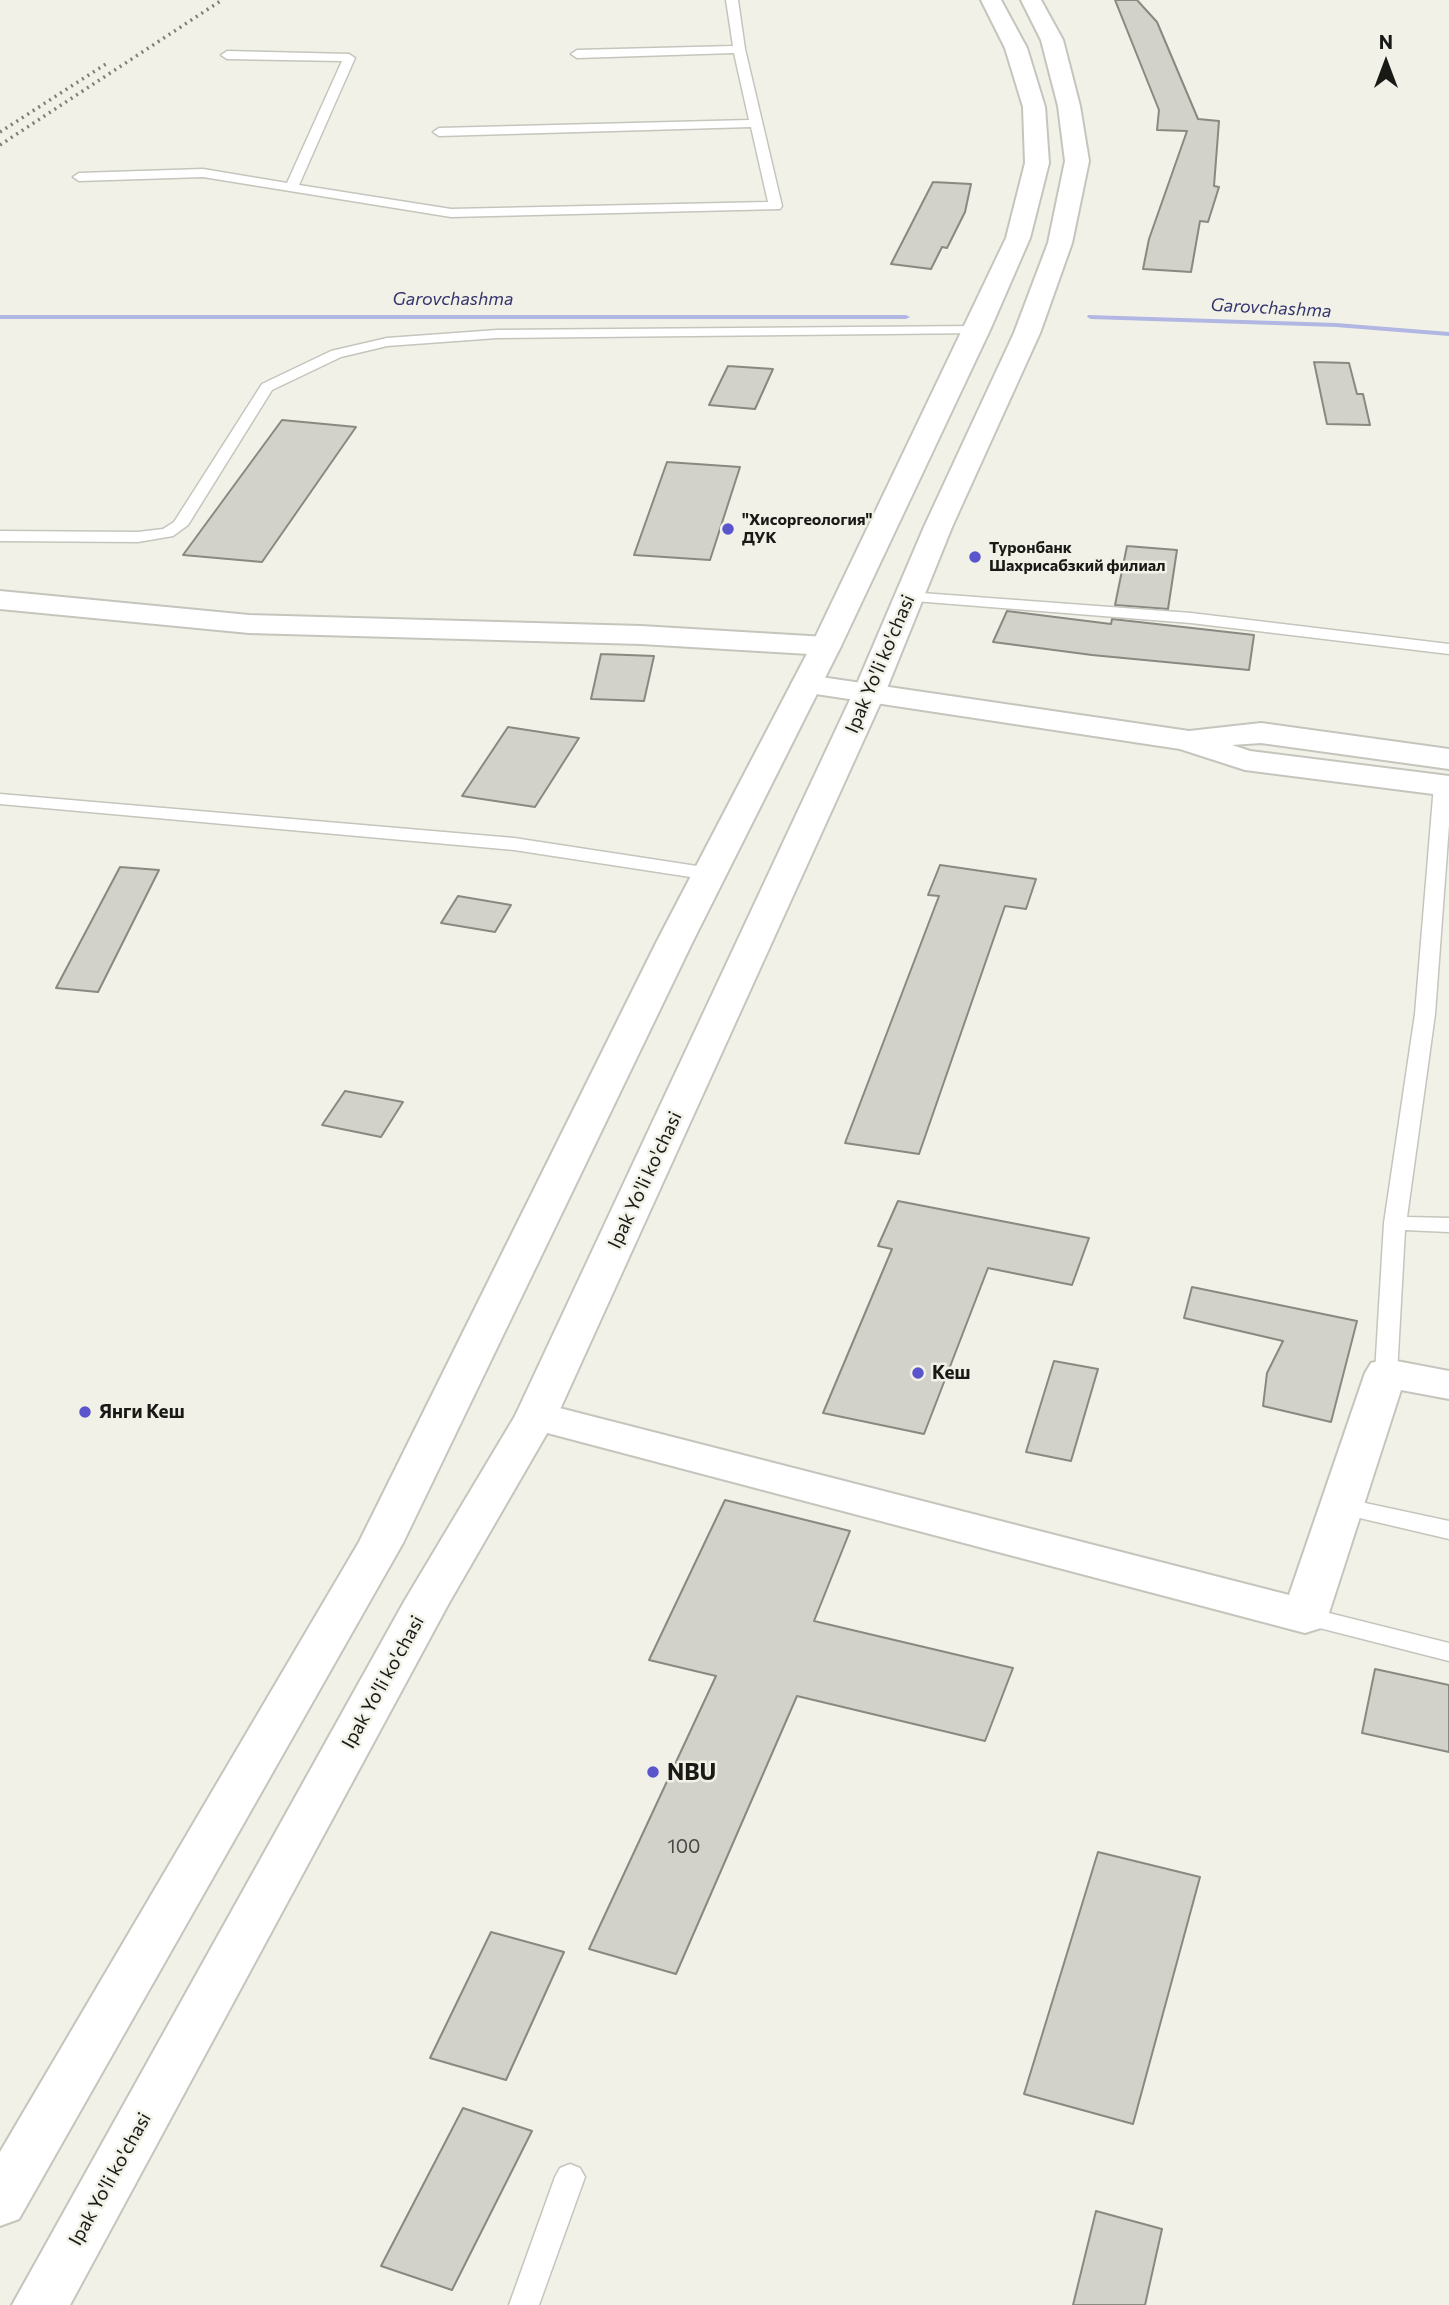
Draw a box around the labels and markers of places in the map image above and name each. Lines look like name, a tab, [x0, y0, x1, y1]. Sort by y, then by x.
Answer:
place label: "Хисоргеология" ДУК	[742, 510, 873, 548]
marker: "Хисоргеология" ДУК	[720, 521, 736, 537]
place label: Туронбанк Шахрисабзкий филиал	[989, 538, 1166, 576]
marker: Туронбанк Шахрисабзкий филиал	[967, 549, 983, 565]
place label: Кеш	[932, 1362, 970, 1384]
marker: Кеш	[910, 1365, 926, 1381]
place label: Янги Кеш	[99, 1401, 185, 1423]
marker: Янги Кеш	[77, 1404, 93, 1420]
place label: NBU	[667, 1758, 716, 1786]
marker: NBU	[645, 1764, 661, 1780]

